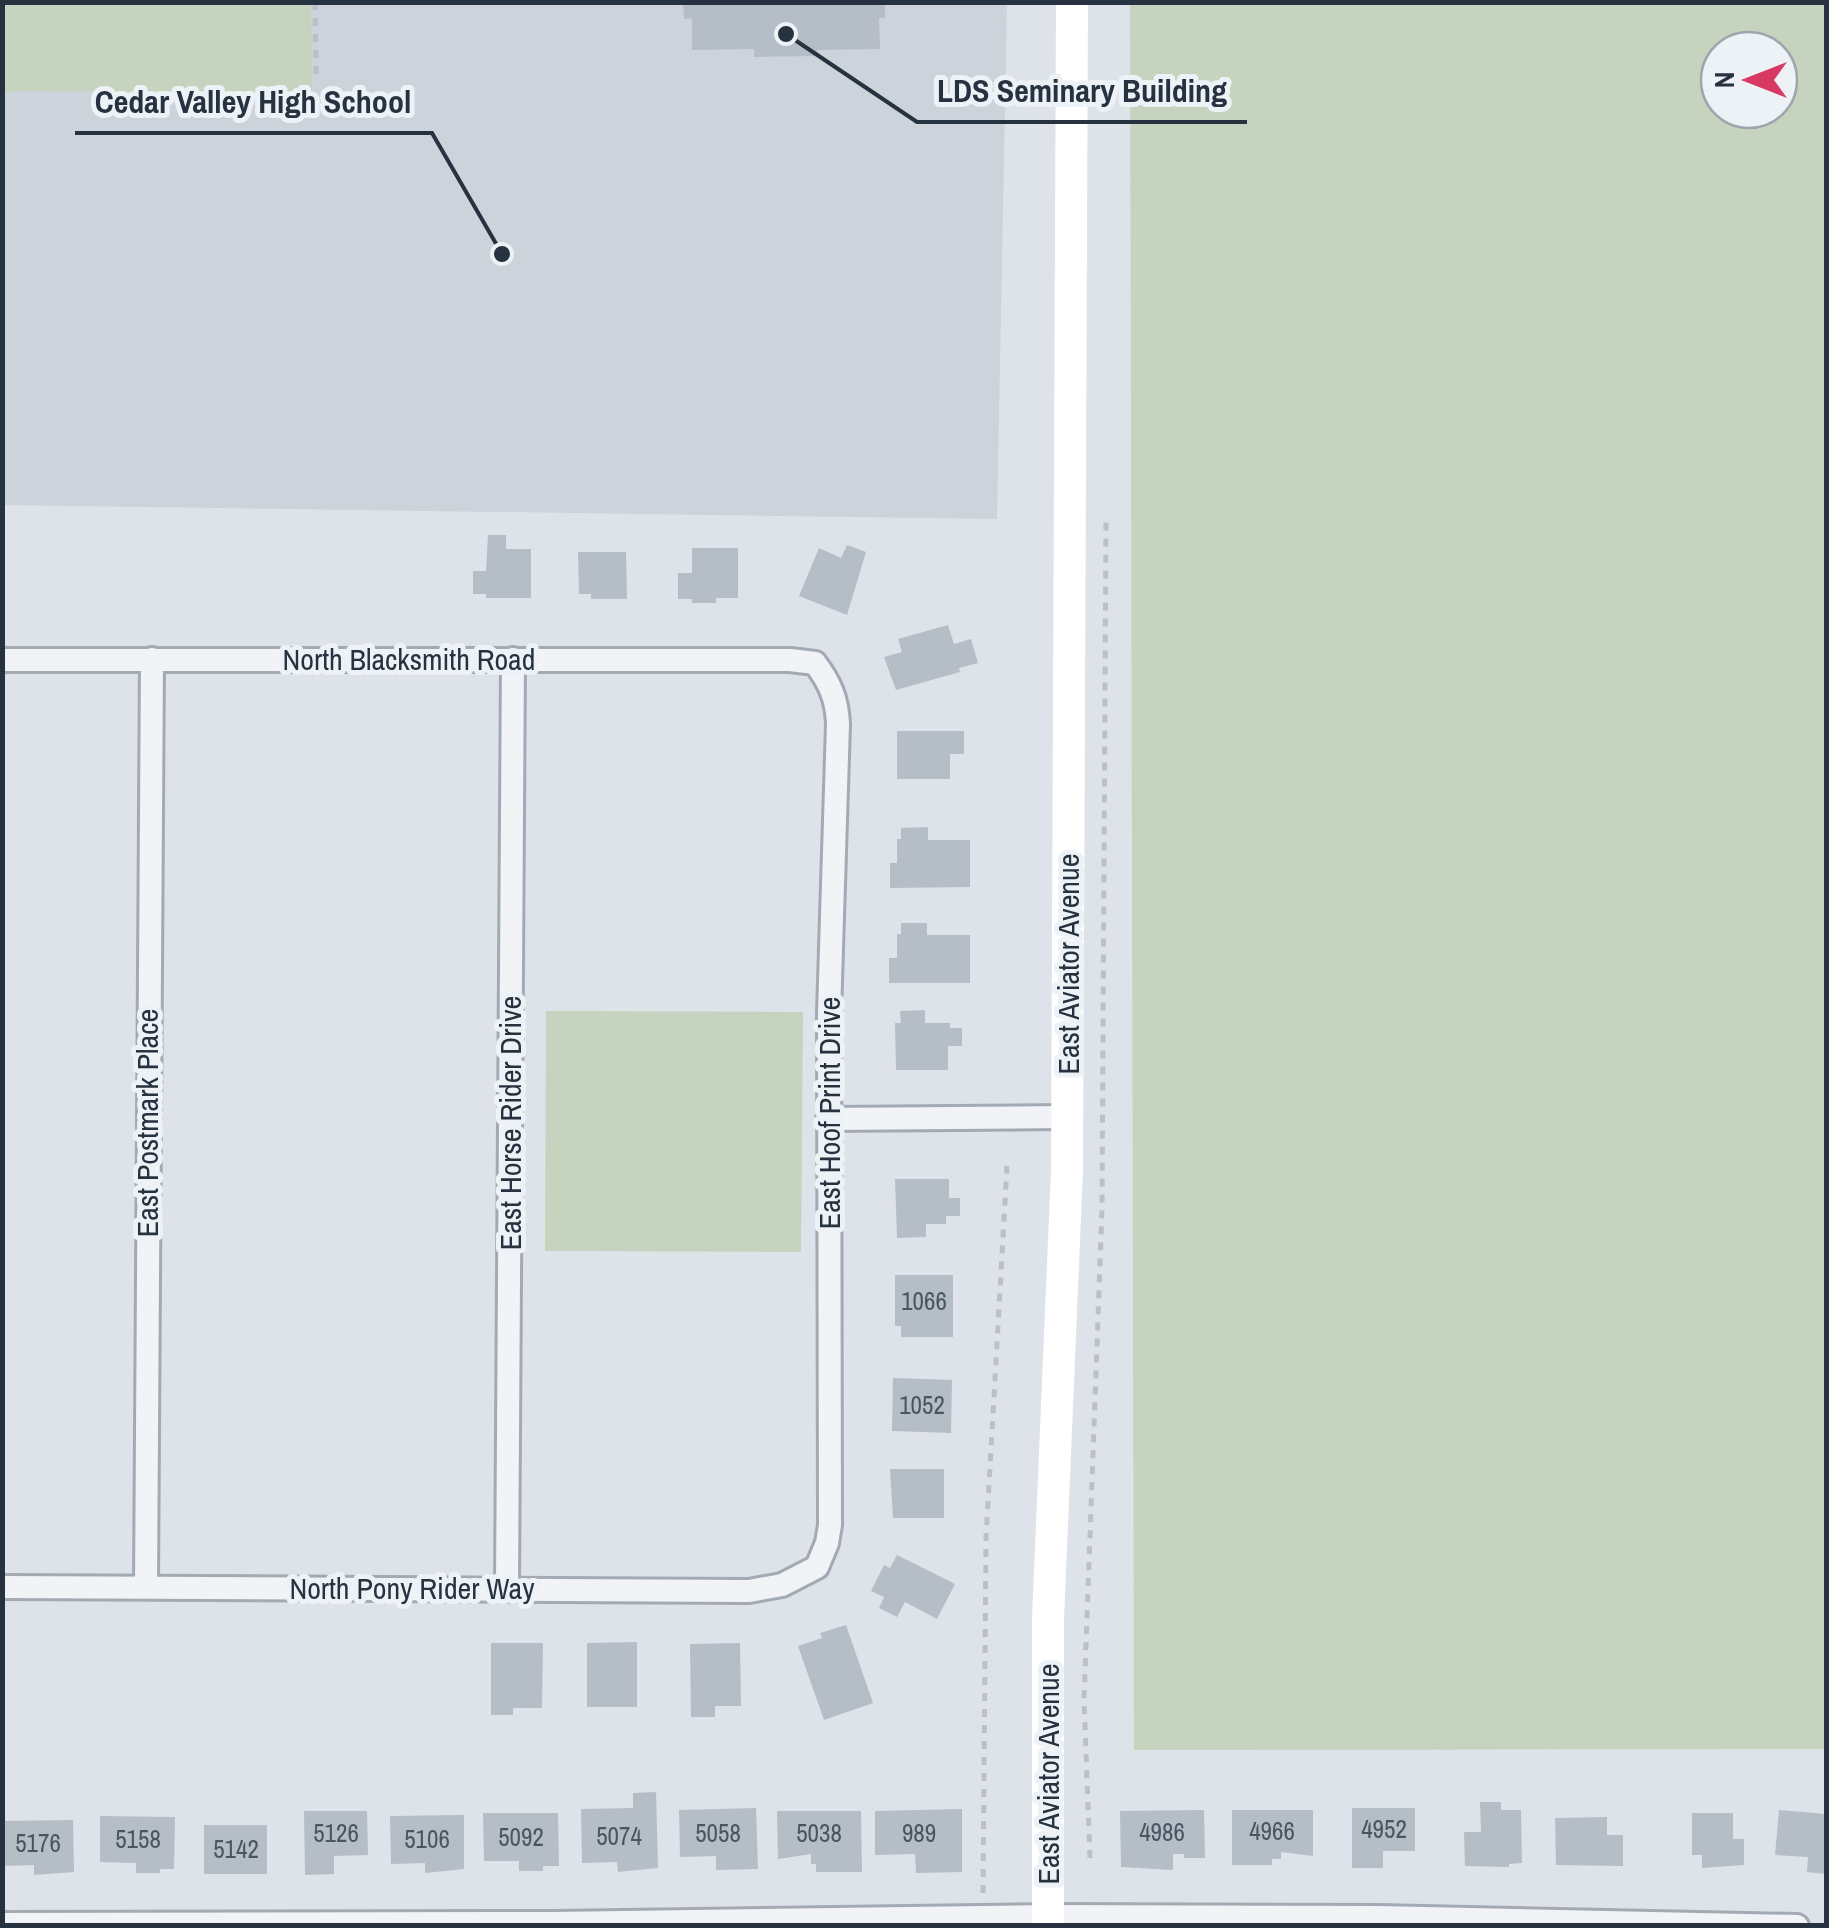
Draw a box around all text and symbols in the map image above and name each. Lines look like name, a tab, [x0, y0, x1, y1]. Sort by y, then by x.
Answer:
north arrow	[1699, 30, 1799, 130]
callout: LDS Seminary Building	[917, 60, 1247, 122]
text: LDS Seminary Building	[937, 69, 1227, 112]
callout: Cedar Valley High School	[75, 71, 432, 133]
text: N	[1705, 72, 1743, 88]
text: Cedar Valley High School	[95, 80, 411, 123]
street label: North Blacksmith Road	[283, 639, 535, 679]
street label: East Aviator Avenue	[1048, 854, 1088, 1074]
street label: East Horse Rider Drive	[490, 996, 530, 1250]
street label: East Hoof Print Drive	[809, 997, 849, 1229]
street label: East Postmark Place	[127, 1009, 167, 1237]
house number: 1066	[901, 1284, 947, 1318]
house number: 1052	[899, 1388, 945, 1422]
street label: North Pony Rider Way	[289, 1568, 535, 1608]
street label: East Aviator Avenue	[1028, 1664, 1068, 1884]
house number: 4952	[1361, 1812, 1407, 1846]
house number: 4966	[1249, 1814, 1295, 1848]
house number: 4986	[1139, 1815, 1185, 1849]
house number: 5126	[313, 1816, 359, 1850]
house number: 5058	[695, 1816, 741, 1850]
house number: 5038	[796, 1816, 842, 1850]
house number: 989	[902, 1816, 936, 1850]
house number: 5074	[596, 1819, 642, 1853]
house number: 5092	[498, 1820, 544, 1854]
house number: 5158	[115, 1822, 161, 1856]
house number: 5106	[404, 1822, 450, 1856]
house number: 5176	[15, 1826, 61, 1860]
house number: 5142	[213, 1832, 259, 1866]

